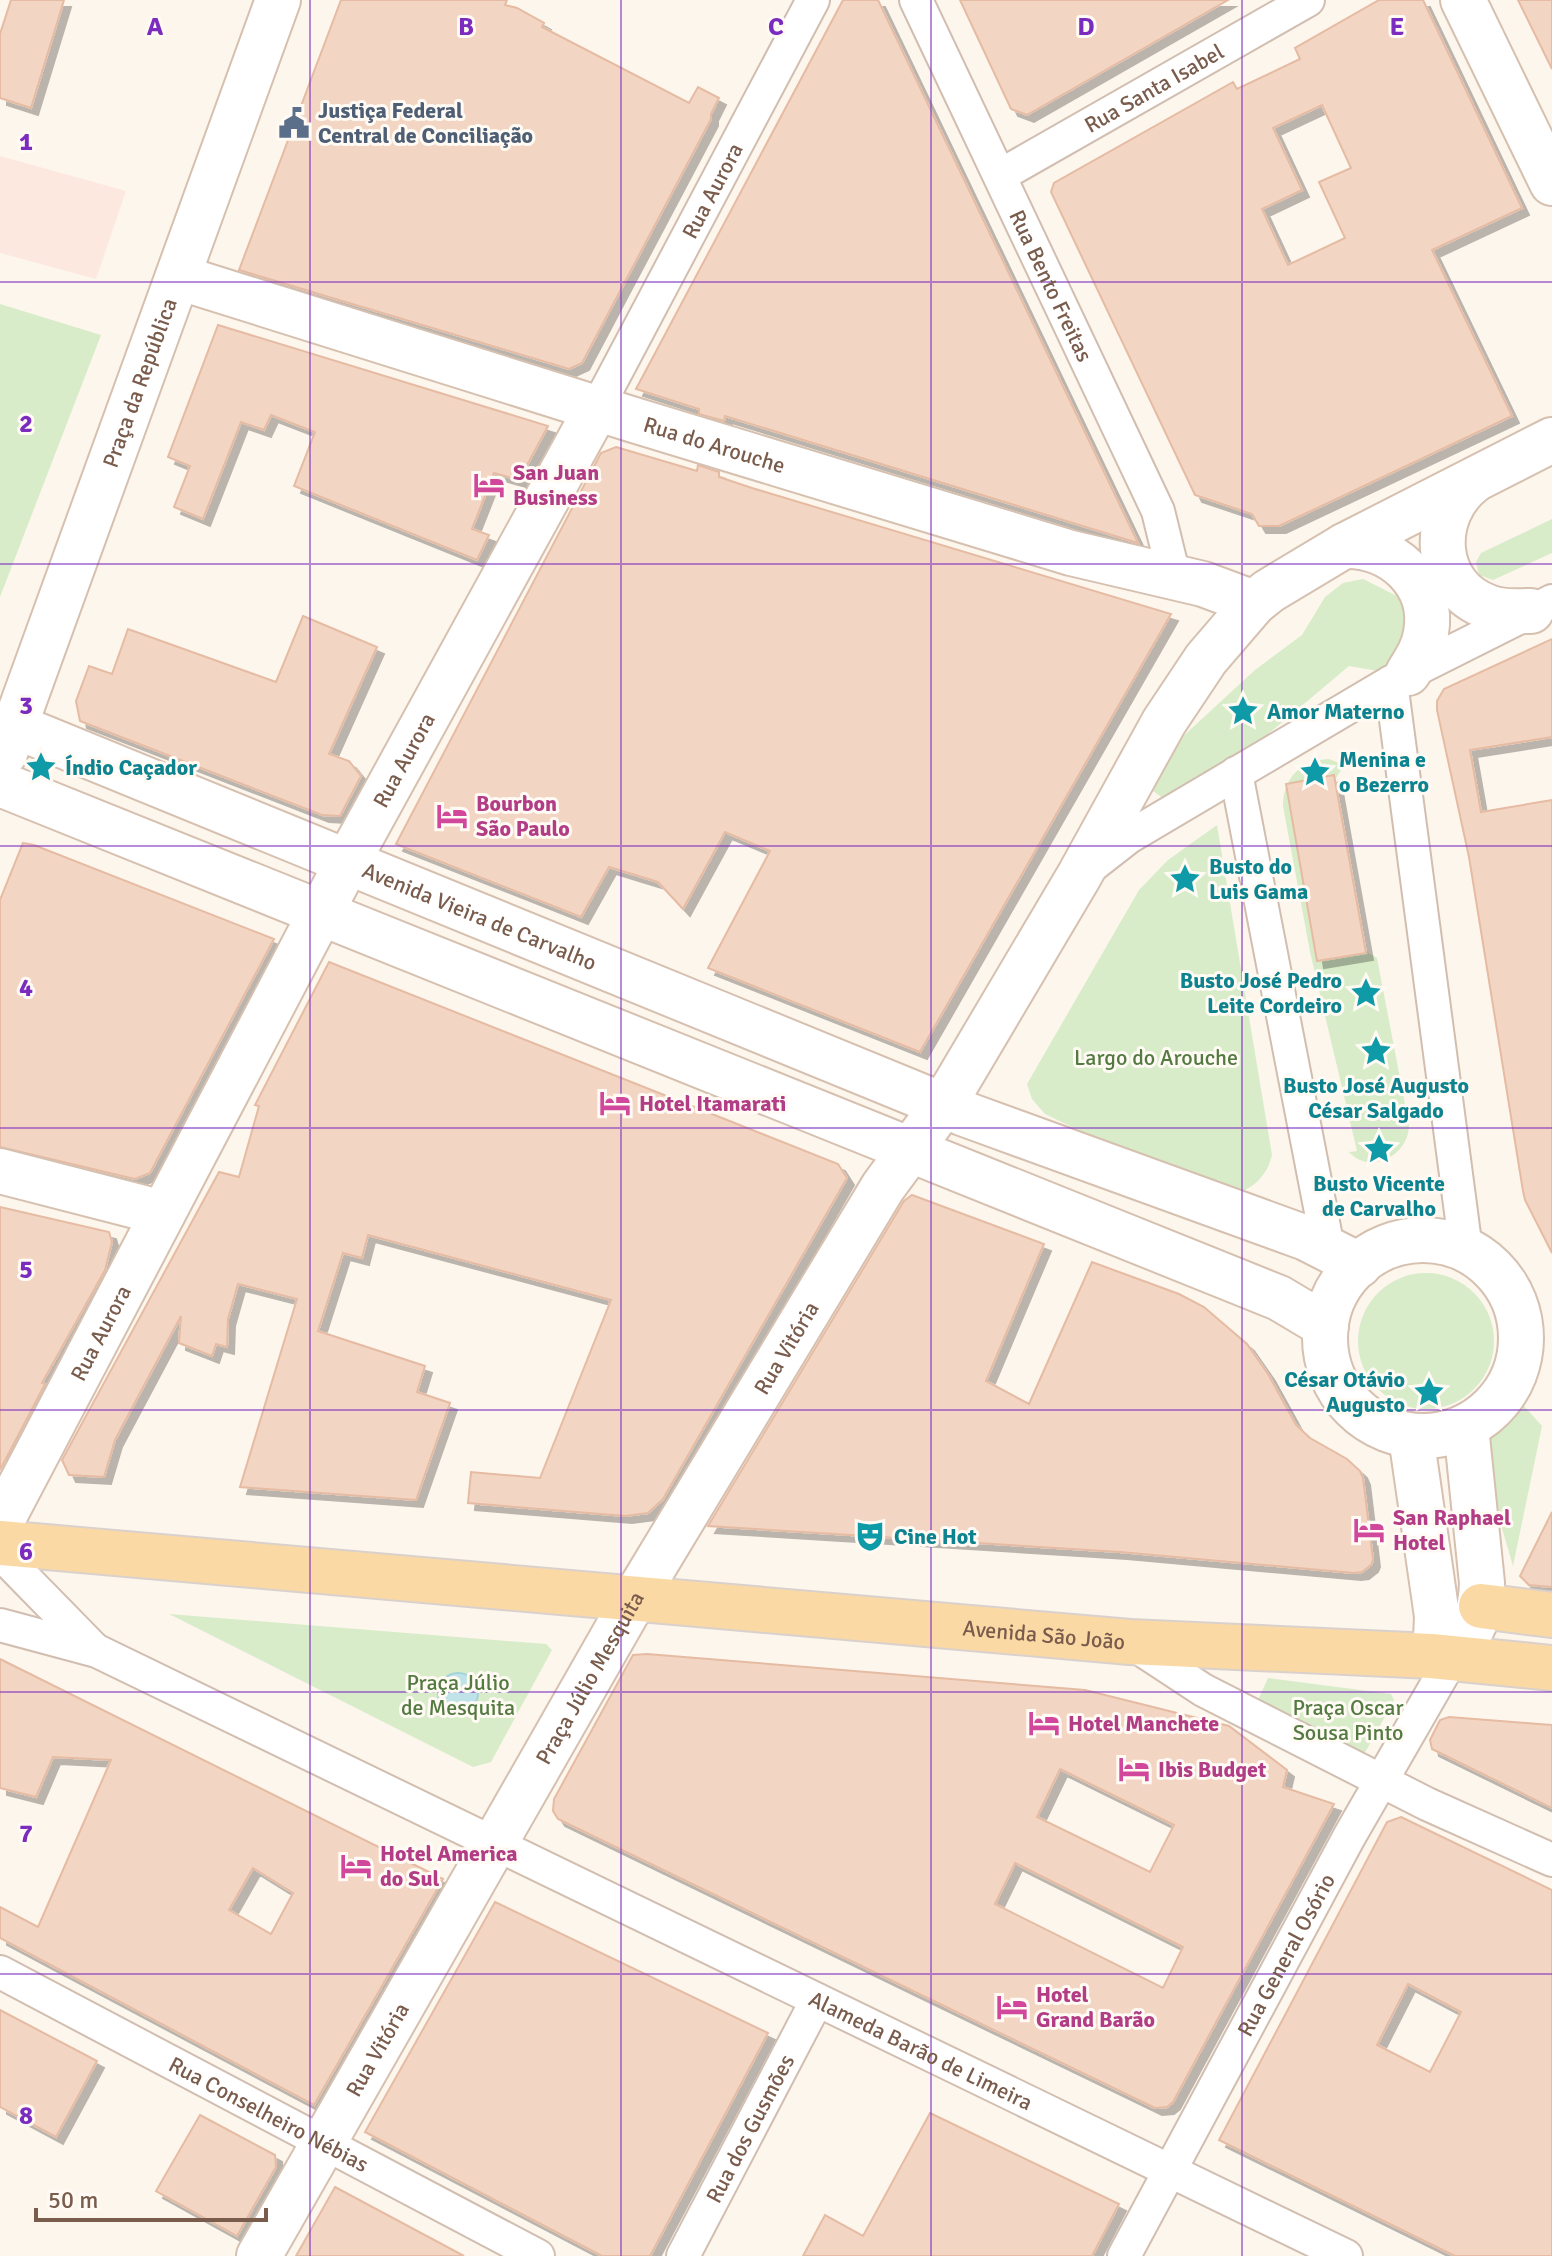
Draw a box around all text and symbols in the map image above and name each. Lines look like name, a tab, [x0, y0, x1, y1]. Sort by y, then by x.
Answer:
text: A	[147, 11, 164, 43]
text: B	[458, 11, 474, 43]
text: C	[768, 11, 784, 43]
text: D	[1077, 11, 1095, 43]
text: E	[1390, 11, 1404, 43]
street label: Rua Santa Isabel	[1079, 37, 1228, 138]
place label: Justiça Federal Central de Conciliação	[318, 97, 533, 149]
public building icon: Justiça Federal Central de Conciliação	[277, 106, 311, 140]
text: 1	[19, 126, 33, 158]
street label: Rua Aurora	[676, 138, 748, 243]
street label: Rua Bento Freitas	[1004, 205, 1099, 366]
street label: Praça da República	[96, 294, 182, 471]
text: 2	[19, 408, 33, 440]
street label: Rua do Arouche	[640, 410, 789, 479]
place label: San Juan Business	[513, 459, 599, 511]
hotel icon: San Juan Business	[472, 468, 506, 502]
text: 3	[19, 690, 33, 722]
place icon: Amor Materno	[1226, 694, 1260, 728]
place label: Amor Materno	[1267, 698, 1405, 725]
street label: Rua Aurora	[367, 708, 440, 812]
place label: Menina e o Bezerro	[1339, 746, 1429, 798]
place icon: Índio Caçador	[24, 750, 58, 784]
place label: Índio Caçador	[65, 754, 197, 781]
place icon: Menina e o Bezerro	[1298, 755, 1332, 789]
place label: Bourbon São Paulo	[476, 790, 570, 842]
hotel icon: Bourbon São Paulo	[435, 799, 469, 833]
place label: Busto do Luis Gama	[1209, 853, 1308, 905]
street label: Avenida Vieira de Carvalho	[359, 856, 601, 976]
place icon: Busto do Luis Gama	[1168, 862, 1202, 896]
place label: Busto José Pedro Leite Cordeiro	[1180, 967, 1342, 1019]
text: 4	[19, 972, 33, 1004]
place icon: Busto José Pedro Leite Cordeiro	[1349, 976, 1383, 1010]
place icon: Busto José Augusto César Salgado	[1359, 1034, 1393, 1068]
park label: Largo do Arouche	[1074, 1044, 1238, 1071]
place label: Busto José Augusto César Salgado	[1283, 1072, 1469, 1124]
hotel icon: Hotel Itamarati	[598, 1086, 632, 1120]
place label: Hotel Itamarati	[639, 1090, 786, 1117]
place icon: Busto Vicente de Carvalho	[1362, 1132, 1396, 1166]
place label: Busto Vicente de Carvalho	[1313, 1170, 1445, 1222]
text: 5	[19, 1254, 33, 1286]
street label: Rua Aurora	[64, 1280, 137, 1385]
street label: Rua Vitória	[748, 1296, 824, 1399]
place label: César Otávio Augusto	[1284, 1366, 1405, 1418]
place icon: César Otávio Augusto	[1412, 1375, 1446, 1409]
place label: San Raphael Hotel	[1393, 1504, 1511, 1556]
hotel icon: San Raphael Hotel	[1352, 1513, 1386, 1547]
theatre icon: Cine Hot	[853, 1519, 887, 1553]
place label: Cine Hot	[894, 1523, 977, 1550]
text: 6	[19, 1536, 33, 1568]
street label: Praça Júlio Mesquita	[529, 1586, 649, 1769]
street label: Avenida São João	[962, 1614, 1126, 1655]
park label: Praça Júlio de Mesquita	[401, 1669, 515, 1721]
park label: Praça Oscar Sousa Pinto	[1292, 1694, 1404, 1746]
hotel icon: Hotel Manchete	[1027, 1706, 1061, 1740]
place label: Hotel Manchete	[1068, 1710, 1219, 1737]
hotel icon: Ibis Budget	[1117, 1752, 1151, 1786]
place label: Ibis Budget	[1158, 1756, 1266, 1783]
text: 7	[19, 1818, 33, 1850]
place label: Hotel America do Sul	[380, 1840, 517, 1892]
hotel icon: Hotel America do Sul	[339, 1849, 373, 1883]
street label: Rua General Osório	[1231, 1869, 1340, 2041]
place label: Hotel Grand Barão	[1036, 1981, 1155, 2033]
street label: Alameda Barão de Limeira	[805, 1985, 1037, 2116]
hotel icon: Hotel Grand Barão	[995, 1990, 1029, 2024]
street label: Rua Vitória	[340, 1998, 415, 2101]
street label: Rua Conselheiro Nébias	[164, 2050, 373, 2178]
street label: Rua dos Gusmões	[700, 2050, 800, 2207]
text: 8	[19, 2100, 33, 2132]
scale bar	[36, 2172, 266, 2222]
text: 50 m	[48, 2185, 98, 2215]

